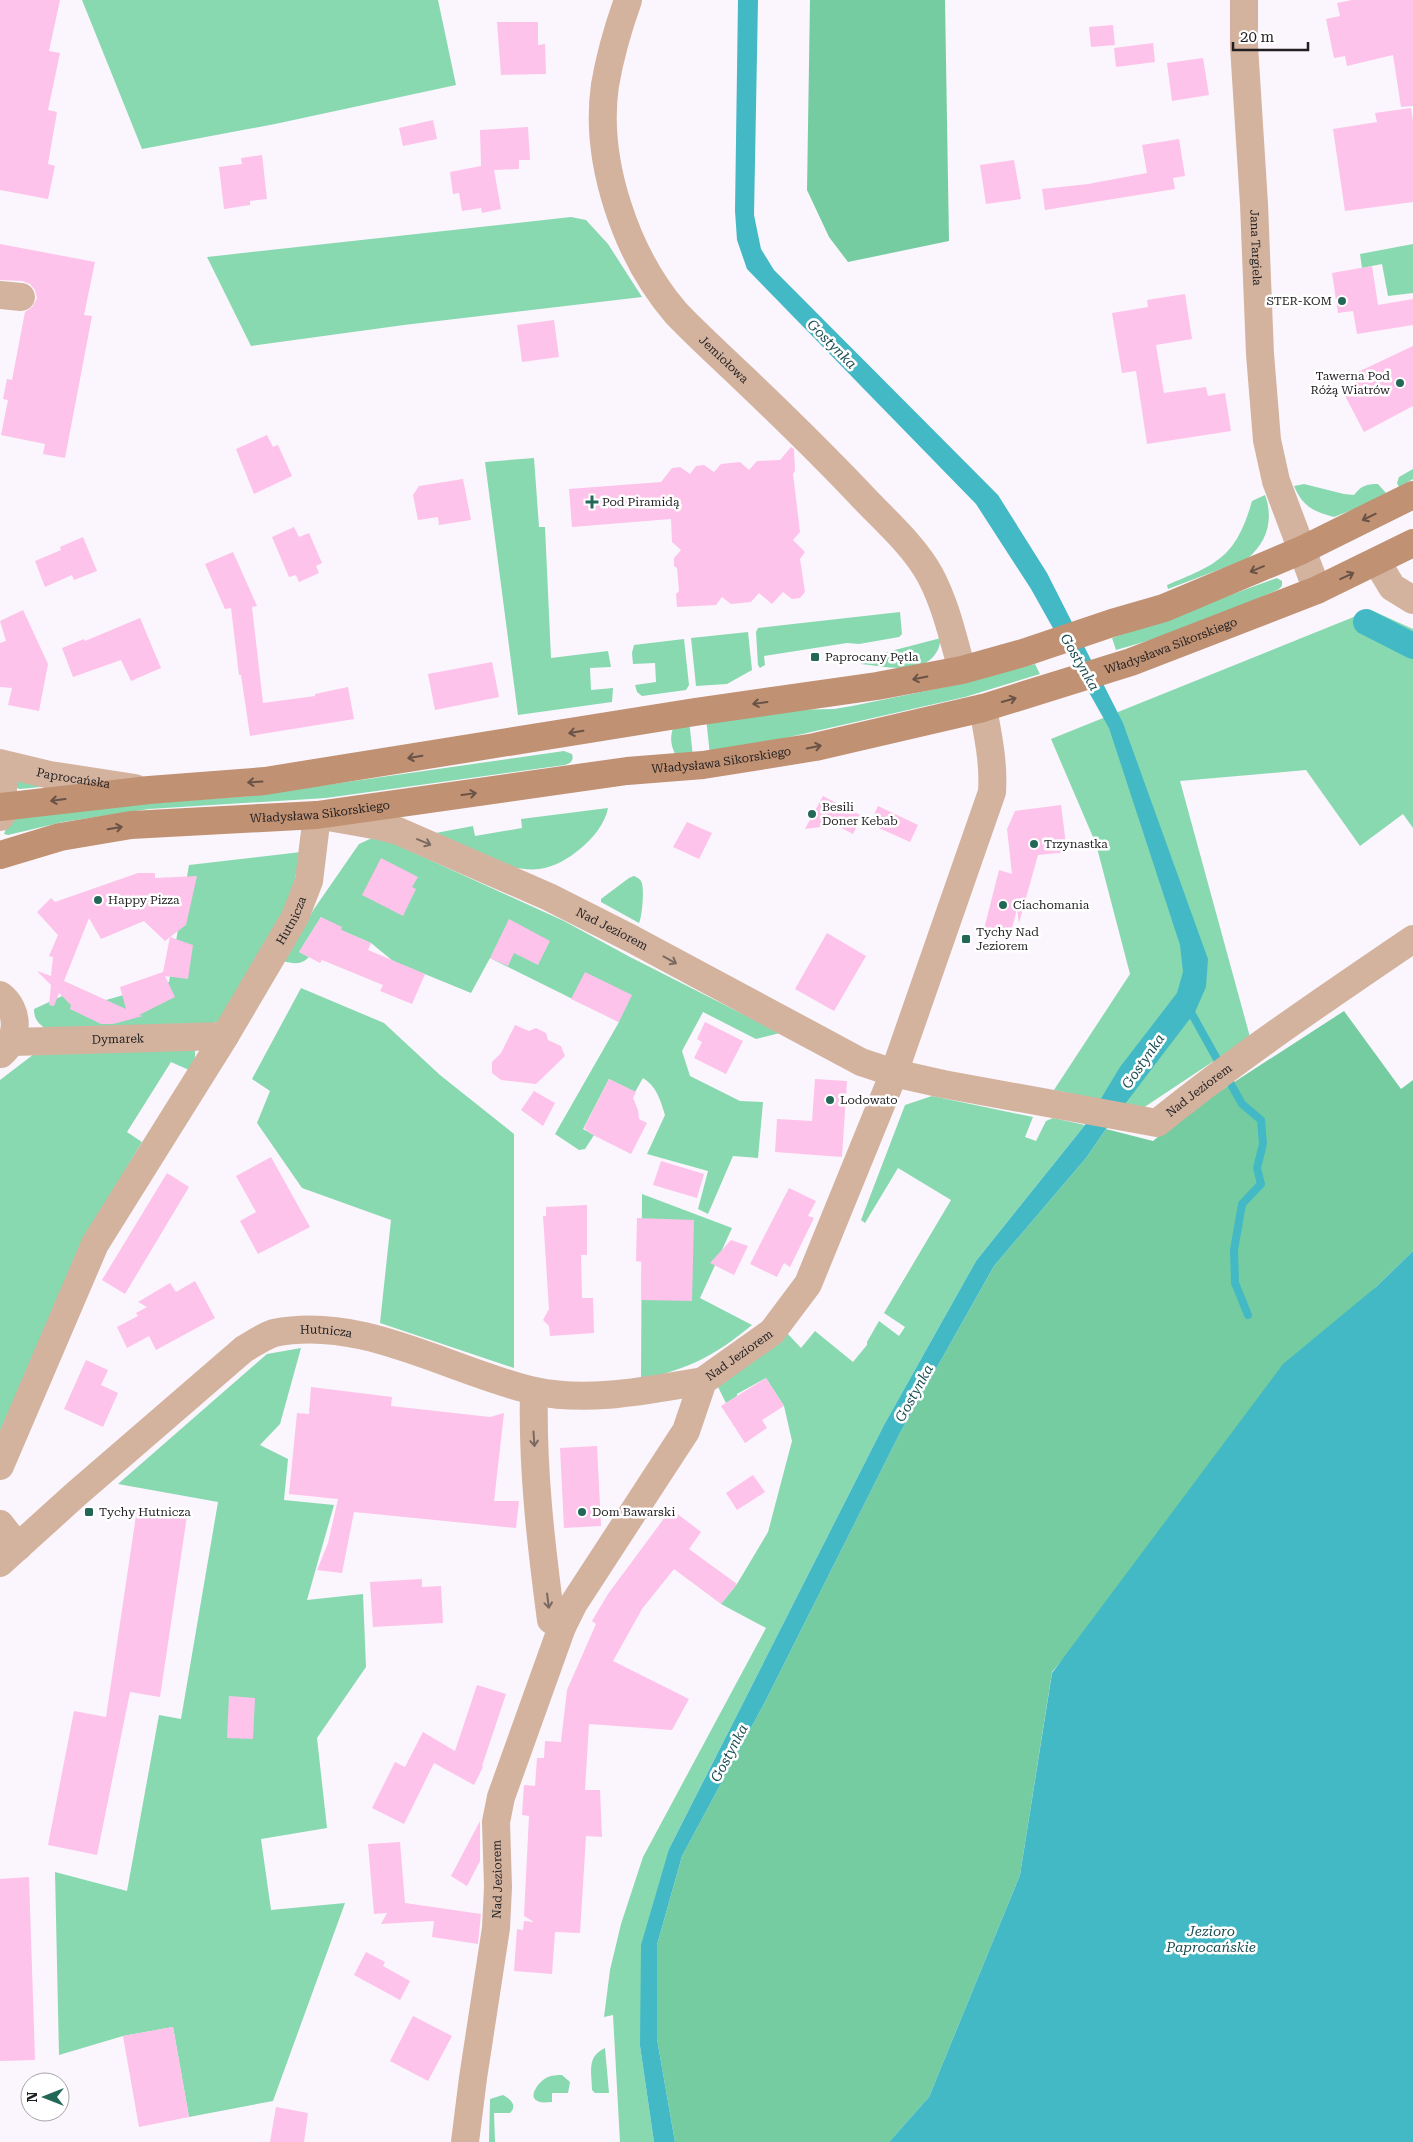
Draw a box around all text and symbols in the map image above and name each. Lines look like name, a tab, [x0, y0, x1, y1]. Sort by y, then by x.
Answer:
scale bar	[1233, 20, 1308, 52]
text: 20 m	[1240, 28, 1275, 46]
street label: Jana Targiela	[1247, 209, 1264, 286]
place label: STER-KOM	[1266, 294, 1332, 308]
marker: STER-KOM	[1336, 295, 1348, 307]
water label: Gostynka	[804, 316, 860, 372]
street label: Jemiołowa	[696, 333, 752, 386]
place label: Tawerna Pod Różą Wiatrów	[1311, 369, 1390, 397]
marker: Tawerna Pod Różą Wiatrów	[1394, 377, 1406, 389]
place label: Pod Piramidą	[602, 495, 680, 509]
marker: Pod Piramidą	[586, 496, 598, 508]
one-way arrow	[1362, 513, 1377, 522]
one-way arrow	[1250, 565, 1265, 574]
one-way arrow	[1339, 571, 1354, 580]
street label: Władysława Sikorskiego	[1103, 615, 1239, 677]
water label: Gostynka	[1057, 631, 1103, 693]
place label: Paprocany Pętla	[825, 650, 919, 664]
marker: Paprocany Pętla	[809, 651, 821, 663]
one-way arrow	[913, 674, 929, 683]
one-way arrow	[1001, 694, 1017, 704]
one-way arrow	[752, 698, 768, 708]
one-way arrow	[568, 727, 584, 737]
one-way arrow	[806, 741, 822, 751]
street label: Władysława Sikorskiego	[651, 744, 792, 776]
one-way arrow	[408, 753, 424, 763]
street label: Paprocańska	[35, 765, 112, 791]
one-way arrow	[247, 777, 263, 787]
one-way arrow	[461, 788, 477, 798]
one-way arrow	[51, 795, 67, 805]
street label: Władysława Sikorskiego	[249, 798, 391, 826]
place label: Besili Doner Kebab	[822, 800, 898, 828]
marker: Besili Doner Kebab	[806, 808, 818, 820]
one-way arrow	[107, 822, 123, 832]
place label: Trzynastka	[1044, 837, 1108, 851]
marker: Trzynastka	[1028, 838, 1040, 850]
one-way arrow	[417, 839, 432, 848]
place label: Happy Pizza	[108, 893, 180, 907]
marker: Happy Pizza	[92, 894, 104, 906]
street label: Hutnicza	[273, 894, 309, 947]
place label: Ciachomania	[1013, 898, 1090, 912]
marker: Ciachomania	[997, 899, 1009, 911]
street label: Nad Jeziorem	[574, 905, 650, 953]
place label: Tychy Nad Jeziorem	[976, 925, 1039, 953]
marker: Tychy Nad Jeziorem	[960, 933, 972, 945]
one-way arrow	[662, 956, 677, 965]
street label: Dymarek	[91, 1031, 145, 1047]
water label: Gostynka	[1118, 1031, 1168, 1091]
street label: Nad Jeziorem	[1163, 1061, 1235, 1120]
place label: Lodowato	[840, 1093, 898, 1107]
marker: Lodowato	[824, 1094, 836, 1106]
street label: Hutnicza	[300, 1322, 354, 1341]
street label: Nad Jeziorem	[703, 1327, 776, 1384]
water label: Gostynka	[892, 1362, 936, 1424]
one-way arrow	[529, 1431, 538, 1447]
place label: Tychy Hutnicza	[99, 1505, 191, 1519]
place label: Dom Bawarski	[592, 1505, 675, 1519]
marker: Tychy Hutnicza	[83, 1506, 95, 1518]
marker: Dom Bawarski	[576, 1506, 588, 1518]
one-way arrow	[544, 1593, 554, 1609]
water label: Gostynka	[707, 1721, 751, 1785]
street label: Nad Jeziorem	[489, 1840, 505, 1919]
water label: Jezioro Paprocańskie	[1165, 1923, 1256, 1955]
north arrow	[20, 2072, 70, 2122]
text: N	[24, 2091, 40, 2102]

